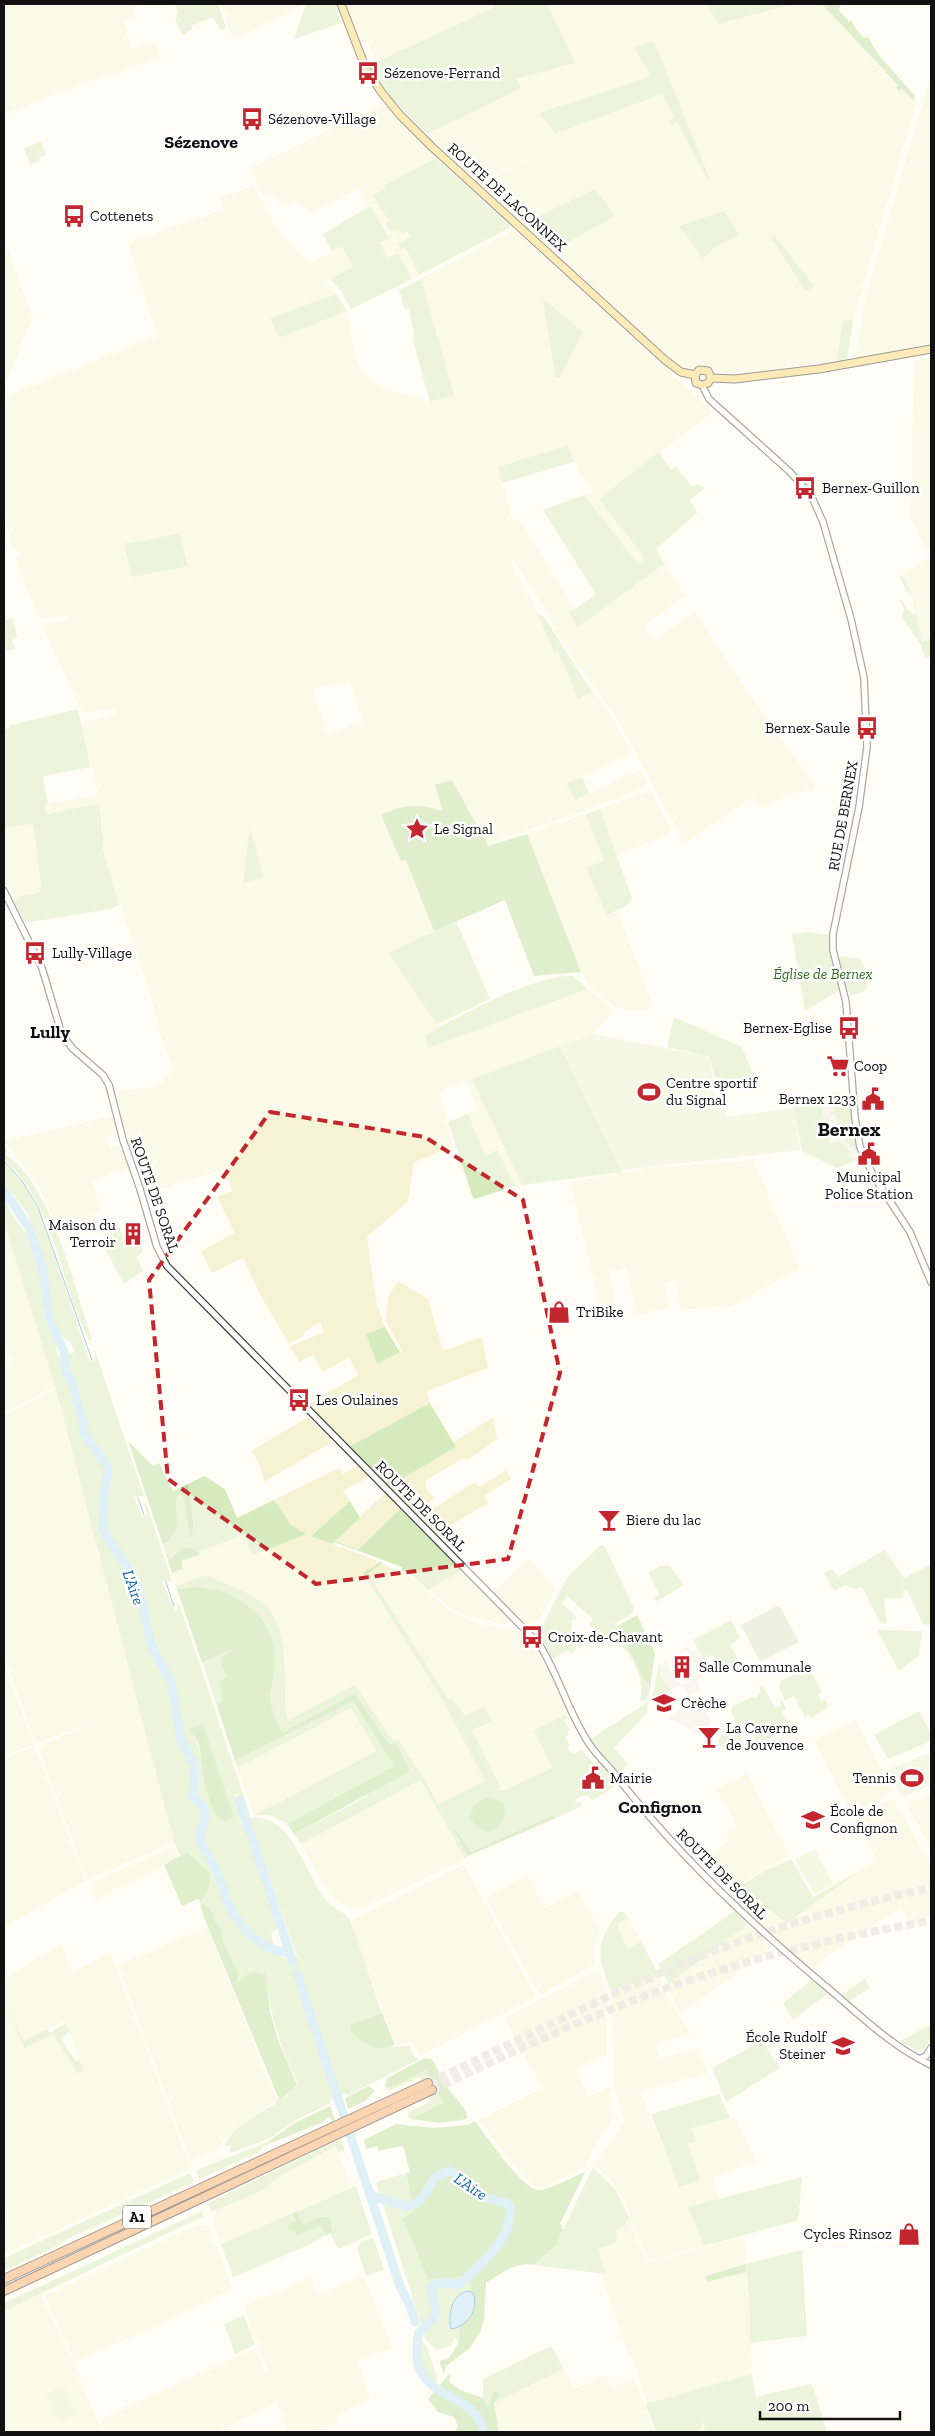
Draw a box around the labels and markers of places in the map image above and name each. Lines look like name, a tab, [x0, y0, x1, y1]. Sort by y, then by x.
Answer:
bus stop icon: Sézenove-Ferrand	[355, 60, 381, 86]
place label: Sézenove-Ferrand	[384, 64, 501, 82]
bus stop icon: Sézenove-Village	[239, 106, 265, 132]
place label: Sézenove-Village	[268, 110, 376, 128]
bus stop icon: Cottenets	[61, 203, 87, 229]
place label: Cottenets	[90, 207, 153, 225]
bus stop icon: Bernex-Guillon	[792, 475, 818, 501]
place label: Bernex-Guillon	[822, 479, 920, 497]
bus stop icon: Bernex-Saule	[854, 715, 880, 741]
place label: Bernex-Saule	[765, 719, 850, 737]
place icon: Le Signal	[404, 816, 430, 842]
place label: Le Signal	[434, 820, 493, 838]
bus stop icon: Lully-Village	[22, 940, 48, 966]
place label: Lully-Village	[52, 944, 132, 962]
bus stop icon: Bernex-Eglise	[836, 1015, 862, 1041]
place label: Bernex-Eglise	[743, 1019, 832, 1037]
supermarket icon: Coop	[825, 1053, 851, 1079]
place label: Coop	[854, 1057, 887, 1075]
place label: Centre sportif du Signal	[666, 1074, 758, 1109]
sports icon: Centre sportif du Signal	[636, 1079, 662, 1105]
public building icon: Bernex 1233	[860, 1086, 886, 1112]
place label: Bernex 1233	[779, 1090, 856, 1108]
public building icon: Municipal Police Station	[856, 1141, 882, 1167]
place label: Municipal Police Station	[825, 1168, 914, 1203]
place label: Maison du Terroir	[49, 1216, 117, 1251]
building icon: Maison du Terroir	[120, 1221, 146, 1247]
shop icon: TriBike	[546, 1299, 572, 1325]
place label: TriBike	[576, 1303, 623, 1321]
bus stop icon: Les Oulaines	[286, 1387, 312, 1413]
place label: Les Oulaines	[316, 1391, 398, 1409]
bar icon: Biere du lac	[596, 1507, 622, 1533]
place label: Biere du lac	[626, 1511, 701, 1529]
bus stop icon: Croix-de-Chavant	[519, 1624, 545, 1650]
place label: Croix-de-Chavant	[548, 1628, 663, 1646]
building icon: Salle Communale	[669, 1654, 695, 1680]
place label: Salle Communale	[699, 1658, 811, 1676]
school or university icon: Crèche	[651, 1690, 677, 1716]
place label: Crèche	[681, 1694, 726, 1712]
place label: La Caverne de Jouvence	[726, 1719, 804, 1754]
bar icon: La Caverne de Jouvence	[696, 1724, 722, 1750]
public building icon: Mairie	[580, 1765, 606, 1791]
sports icon: Tennis	[899, 1765, 925, 1791]
place label: Mairie	[610, 1769, 652, 1787]
place label: Tennis	[853, 1769, 896, 1787]
place label: École de Confignon	[830, 1802, 898, 1837]
school or university icon: École de Confignon	[800, 1807, 826, 1833]
place label: École Rudolf Steiner	[746, 2028, 827, 2063]
school or university icon: École Rudolf Steiner	[830, 2033, 856, 2059]
shop icon: Cycles Rinsoz	[896, 2221, 922, 2247]
place label: Cycles Rinsoz	[804, 2225, 892, 2243]

